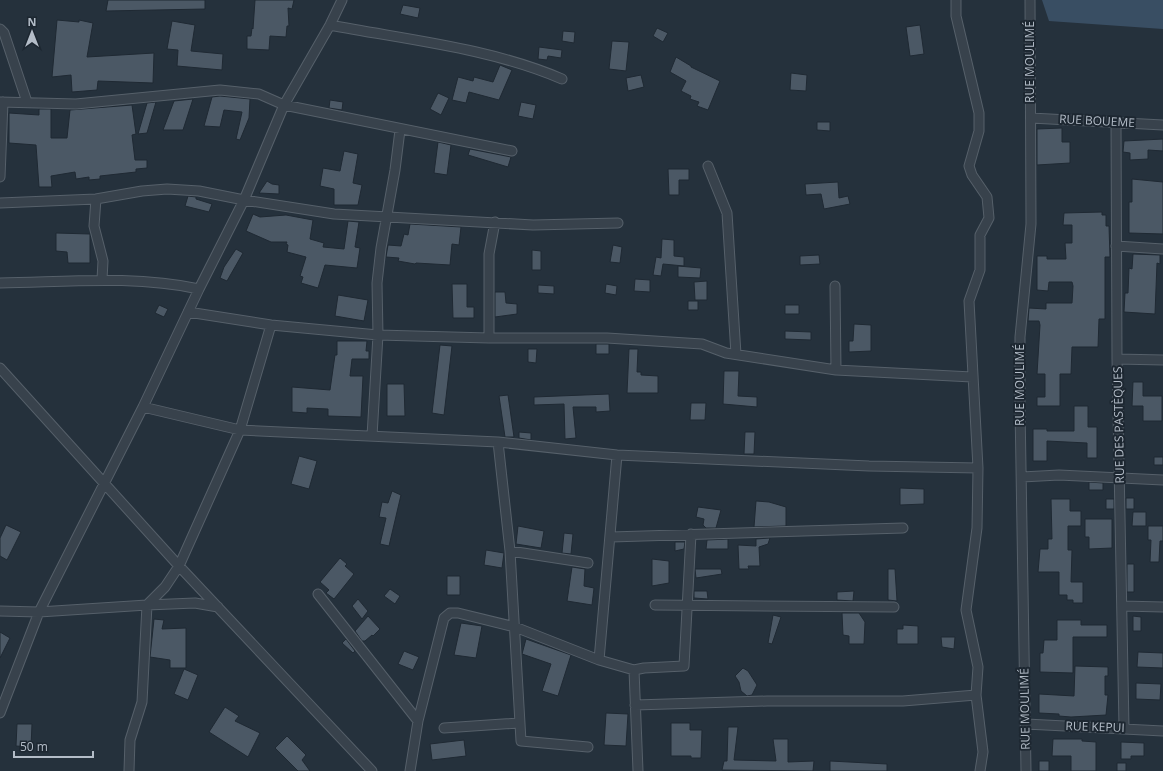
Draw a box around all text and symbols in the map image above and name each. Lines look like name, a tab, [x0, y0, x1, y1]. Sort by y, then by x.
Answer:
north arrow	[12, 12, 52, 52]
text: N	[28, 14, 36, 29]
street label: RUE MOULIMÉ	[1021, 21, 1038, 103]
street label: RUE BOUEME	[1059, 110, 1135, 131]
street label: RUE MOULIMÉ	[1011, 344, 1028, 426]
street label: RUE DES PASTÈQUES	[1109, 366, 1128, 484]
street label: RUE MOULIMÉ	[1015, 668, 1034, 750]
street label: RUE KEPUI	[1065, 717, 1125, 736]
scale bar	[14, 733, 93, 759]
text: 50 m	[20, 738, 48, 755]

